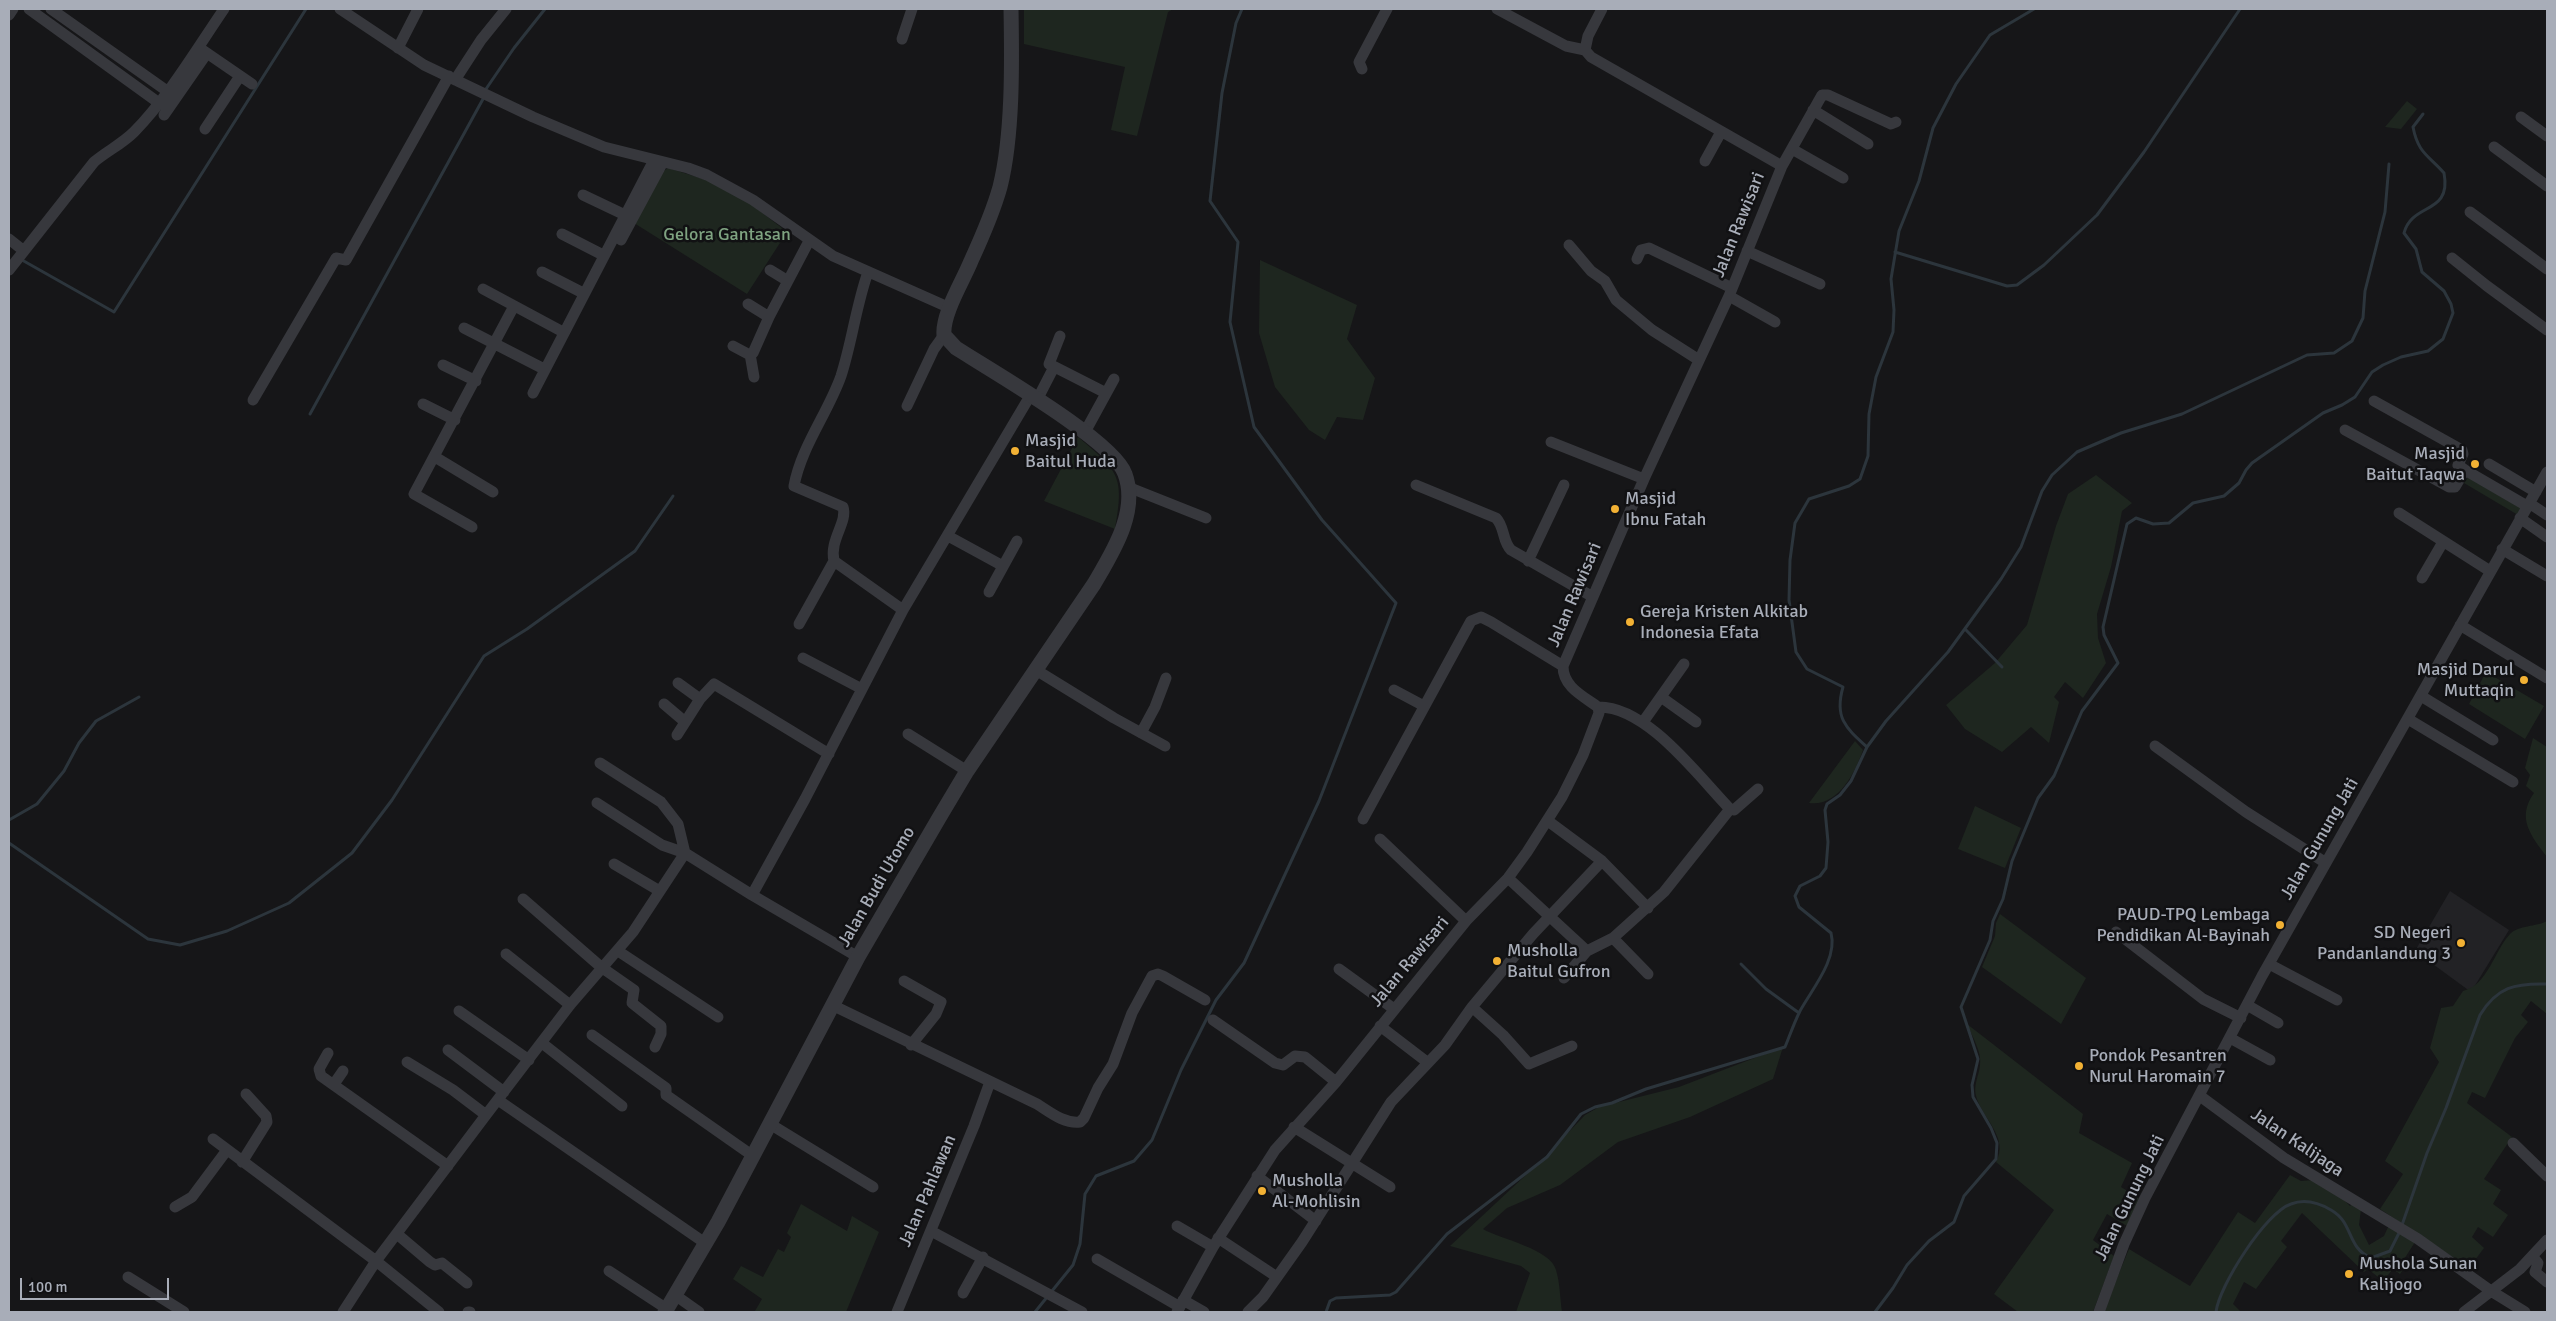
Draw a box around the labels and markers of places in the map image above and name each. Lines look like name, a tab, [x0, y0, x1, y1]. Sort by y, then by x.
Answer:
place label: Masjid Baitul Huda	[1025, 430, 1116, 472]
place label: Masjid Baitut Taqwa	[2366, 443, 2465, 486]
marker: Masjid Baitul Huda	[1009, 445, 1021, 457]
marker: Masjid Baitut Taqwa	[2469, 458, 2481, 470]
place label: Masjid Ibnu Fatah	[1625, 488, 1706, 530]
marker: Masjid Ibnu Fatah	[1609, 503, 1621, 515]
place label: Gereja Kristen Alkitab Indonesia Efata	[1640, 601, 1808, 644]
marker: Gereja Kristen Alkitab Indonesia Efata	[1624, 616, 1636, 628]
place label: Masjid Darul Muttaqin	[2417, 659, 2514, 702]
marker: Masjid Darul Muttaqin	[2518, 674, 2530, 686]
place label: PAUD-TPQ Lembaga Pendidikan Al-Bayinah	[2097, 904, 2270, 946]
marker: PAUD-TPQ Lembaga Pendidikan Al-Bayinah	[2274, 919, 2286, 931]
place label: SD Negeri Pandanlandung 3	[2317, 922, 2451, 964]
marker: SD Negeri Pandanlandung 3	[2455, 937, 2467, 949]
place label: Musholla Baitul Gufron	[1507, 940, 1610, 982]
marker: Musholla Baitul Gufron	[1491, 955, 1503, 967]
place label: Pondok Pesantren Nurul Haromain 7	[2089, 1045, 2227, 1088]
marker: Pondok Pesantren Nurul Haromain 7	[2073, 1060, 2085, 1072]
place label: Musholla Al-Mohlisin	[1272, 1170, 1361, 1212]
marker: Musholla Al-Mohlisin	[1256, 1185, 1268, 1197]
place label: Mushola Sunan Kalijogo	[2359, 1253, 2477, 1296]
marker: Mushola Sunan Kalijogo	[2343, 1268, 2355, 1280]

